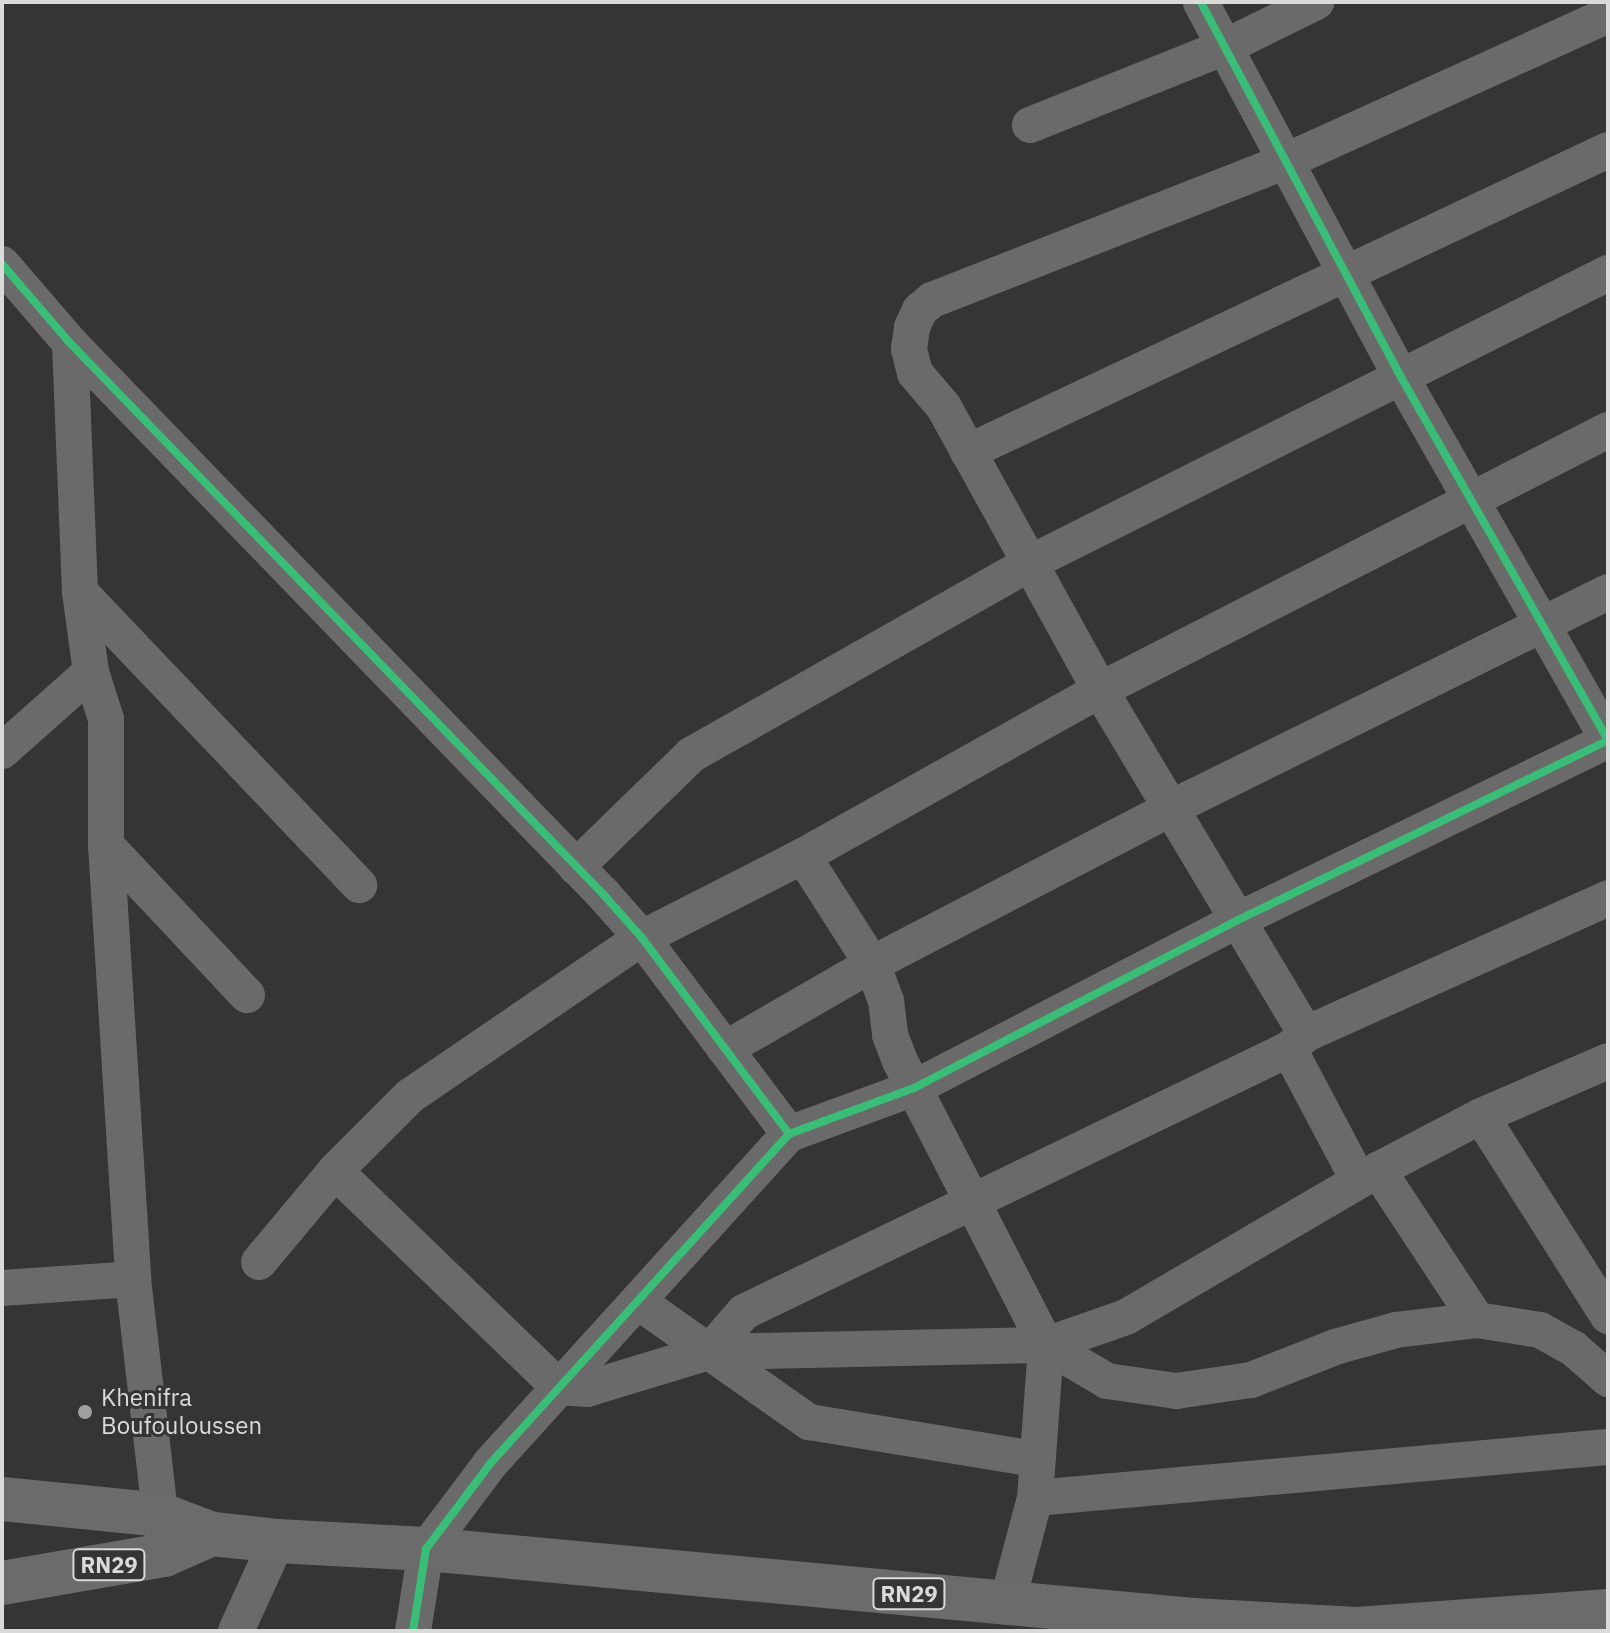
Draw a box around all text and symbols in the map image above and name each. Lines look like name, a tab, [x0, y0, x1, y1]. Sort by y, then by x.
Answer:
place label: Khenifra Boufouloussen	[101, 1384, 262, 1440]
marker: Khenifra Boufouloussen	[76, 1403, 94, 1421]
road number: RN29	[71, 1547, 147, 1583]
road number: RN29	[871, 1576, 947, 1612]

